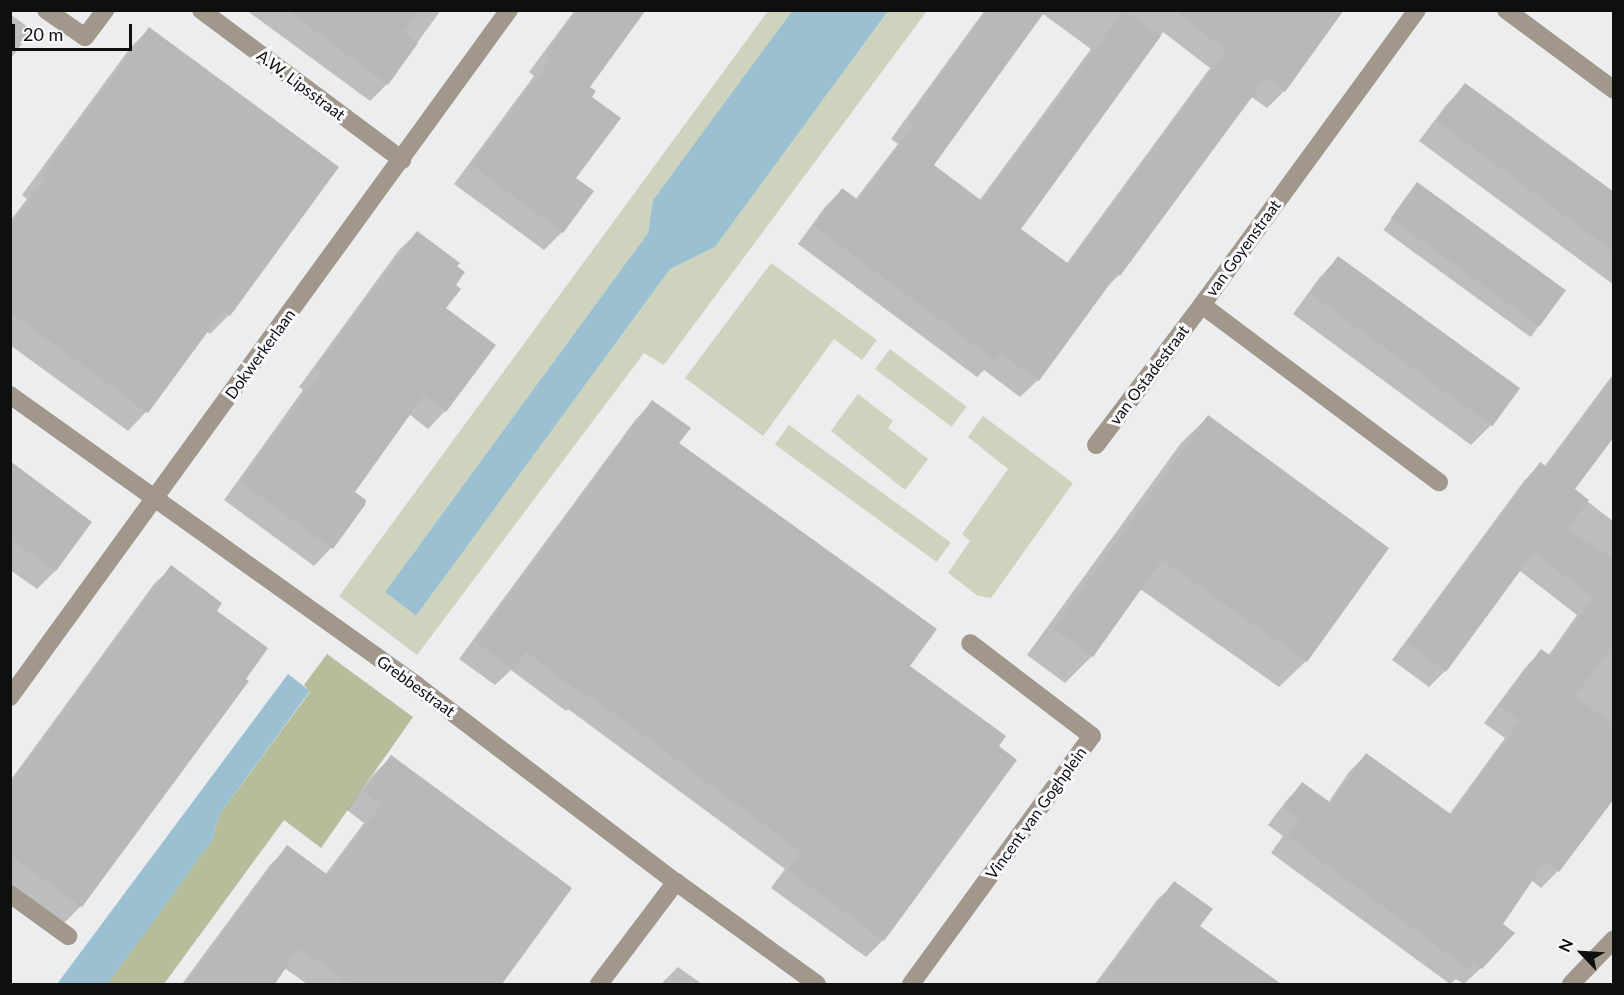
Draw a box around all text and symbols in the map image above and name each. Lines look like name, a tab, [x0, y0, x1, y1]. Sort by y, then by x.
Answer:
scale bar	[15, 12, 135, 50]
text: 20 m	[23, 23, 63, 45]
street label: A.W. Lipsstraat	[253, 46, 349, 124]
street label: van Goyenstraat	[1202, 196, 1284, 300]
street label: Dokwerkerlaan	[221, 305, 299, 403]
street label: van Ostadestraat	[1105, 321, 1193, 429]
street label: Grebbestraat	[373, 651, 459, 721]
street label: Vincent van Goghplein	[981, 743, 1091, 883]
north arrow	[1552, 923, 1612, 983]
text: N	[1554, 936, 1576, 955]

